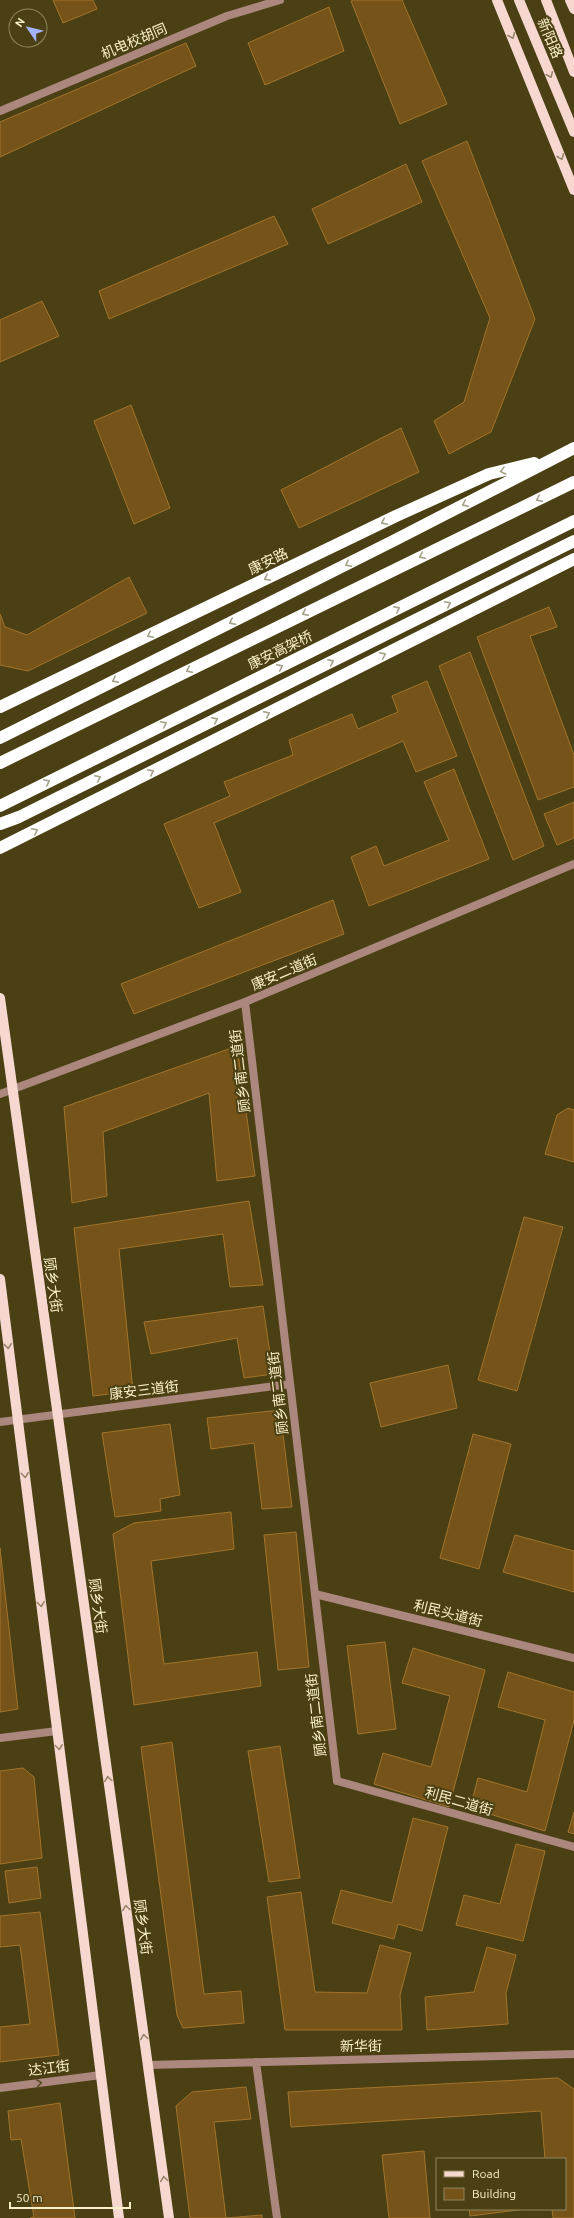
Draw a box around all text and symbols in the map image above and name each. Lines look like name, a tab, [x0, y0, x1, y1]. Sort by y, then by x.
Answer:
north arrow	[8, 8, 48, 48]
text: N	[13, 15, 27, 29]
street label: 新阳路	[534, 16, 566, 60]
street label: 机电校胡同	[99, 20, 169, 62]
one-way arrow	[507, 33, 515, 40]
one-way arrow	[545, 70, 553, 78]
one-way arrow	[556, 153, 564, 160]
one-way arrow	[500, 466, 506, 474]
one-way arrow	[536, 494, 543, 502]
one-way arrow	[462, 499, 469, 507]
one-way arrow	[381, 517, 388, 525]
street label: 康安路	[246, 545, 290, 577]
one-way arrow	[419, 551, 426, 559]
one-way arrow	[345, 559, 352, 567]
one-way arrow	[264, 573, 271, 581]
one-way arrow	[443, 601, 451, 609]
one-way arrow	[393, 606, 400, 614]
one-way arrow	[302, 608, 310, 616]
one-way arrow	[228, 617, 236, 625]
street label: 康安高架桥	[245, 627, 315, 673]
one-way arrow	[146, 630, 154, 638]
one-way arrow	[379, 652, 386, 660]
one-way arrow	[327, 659, 335, 667]
one-way arrow	[276, 664, 284, 672]
one-way arrow	[185, 665, 193, 673]
one-way arrow	[112, 675, 120, 683]
one-way arrow	[263, 711, 270, 719]
one-way arrow	[211, 717, 218, 725]
one-way arrow	[160, 721, 167, 729]
one-way arrow	[147, 769, 154, 777]
one-way arrow	[94, 775, 102, 783]
one-way arrow	[43, 779, 51, 787]
one-way arrow	[31, 828, 38, 836]
street label: 康安二道街	[249, 951, 319, 993]
street label: 顾乡南二道街	[227, 1028, 253, 1114]
street label: 顾乡大街	[41, 1256, 65, 1314]
one-way arrow	[4, 1343, 13, 1349]
street label: 顾乡南二道街	[265, 1350, 291, 1436]
street label: 康安三道街	[108, 1378, 180, 1402]
one-way arrow	[20, 1472, 29, 1478]
street label: 顾乡大街	[86, 1577, 110, 1635]
street label: 利民头道街	[412, 1597, 484, 1629]
one-way arrow	[36, 1601, 45, 1607]
street label: 顾乡南二道街	[303, 1672, 329, 1758]
one-way arrow	[54, 1743, 63, 1750]
one-way arrow	[104, 1776, 113, 1782]
street label: 利民二道街	[423, 1784, 495, 1818]
street label: 顾乡大街	[131, 1898, 155, 1956]
one-way arrow	[122, 1905, 131, 1911]
one-way arrow	[140, 2034, 149, 2040]
street label: 新华街	[340, 2038, 382, 2054]
street label: 达江街	[27, 2058, 71, 2078]
one-way arrow	[36, 2079, 42, 2088]
legend	[436, 2158, 566, 2210]
text: Road	[472, 2167, 500, 2180]
one-way arrow	[160, 2176, 169, 2182]
scale bar	[10, 2184, 130, 2210]
text: Building	[472, 2187, 516, 2200]
text: 50 m	[16, 2191, 43, 2204]

